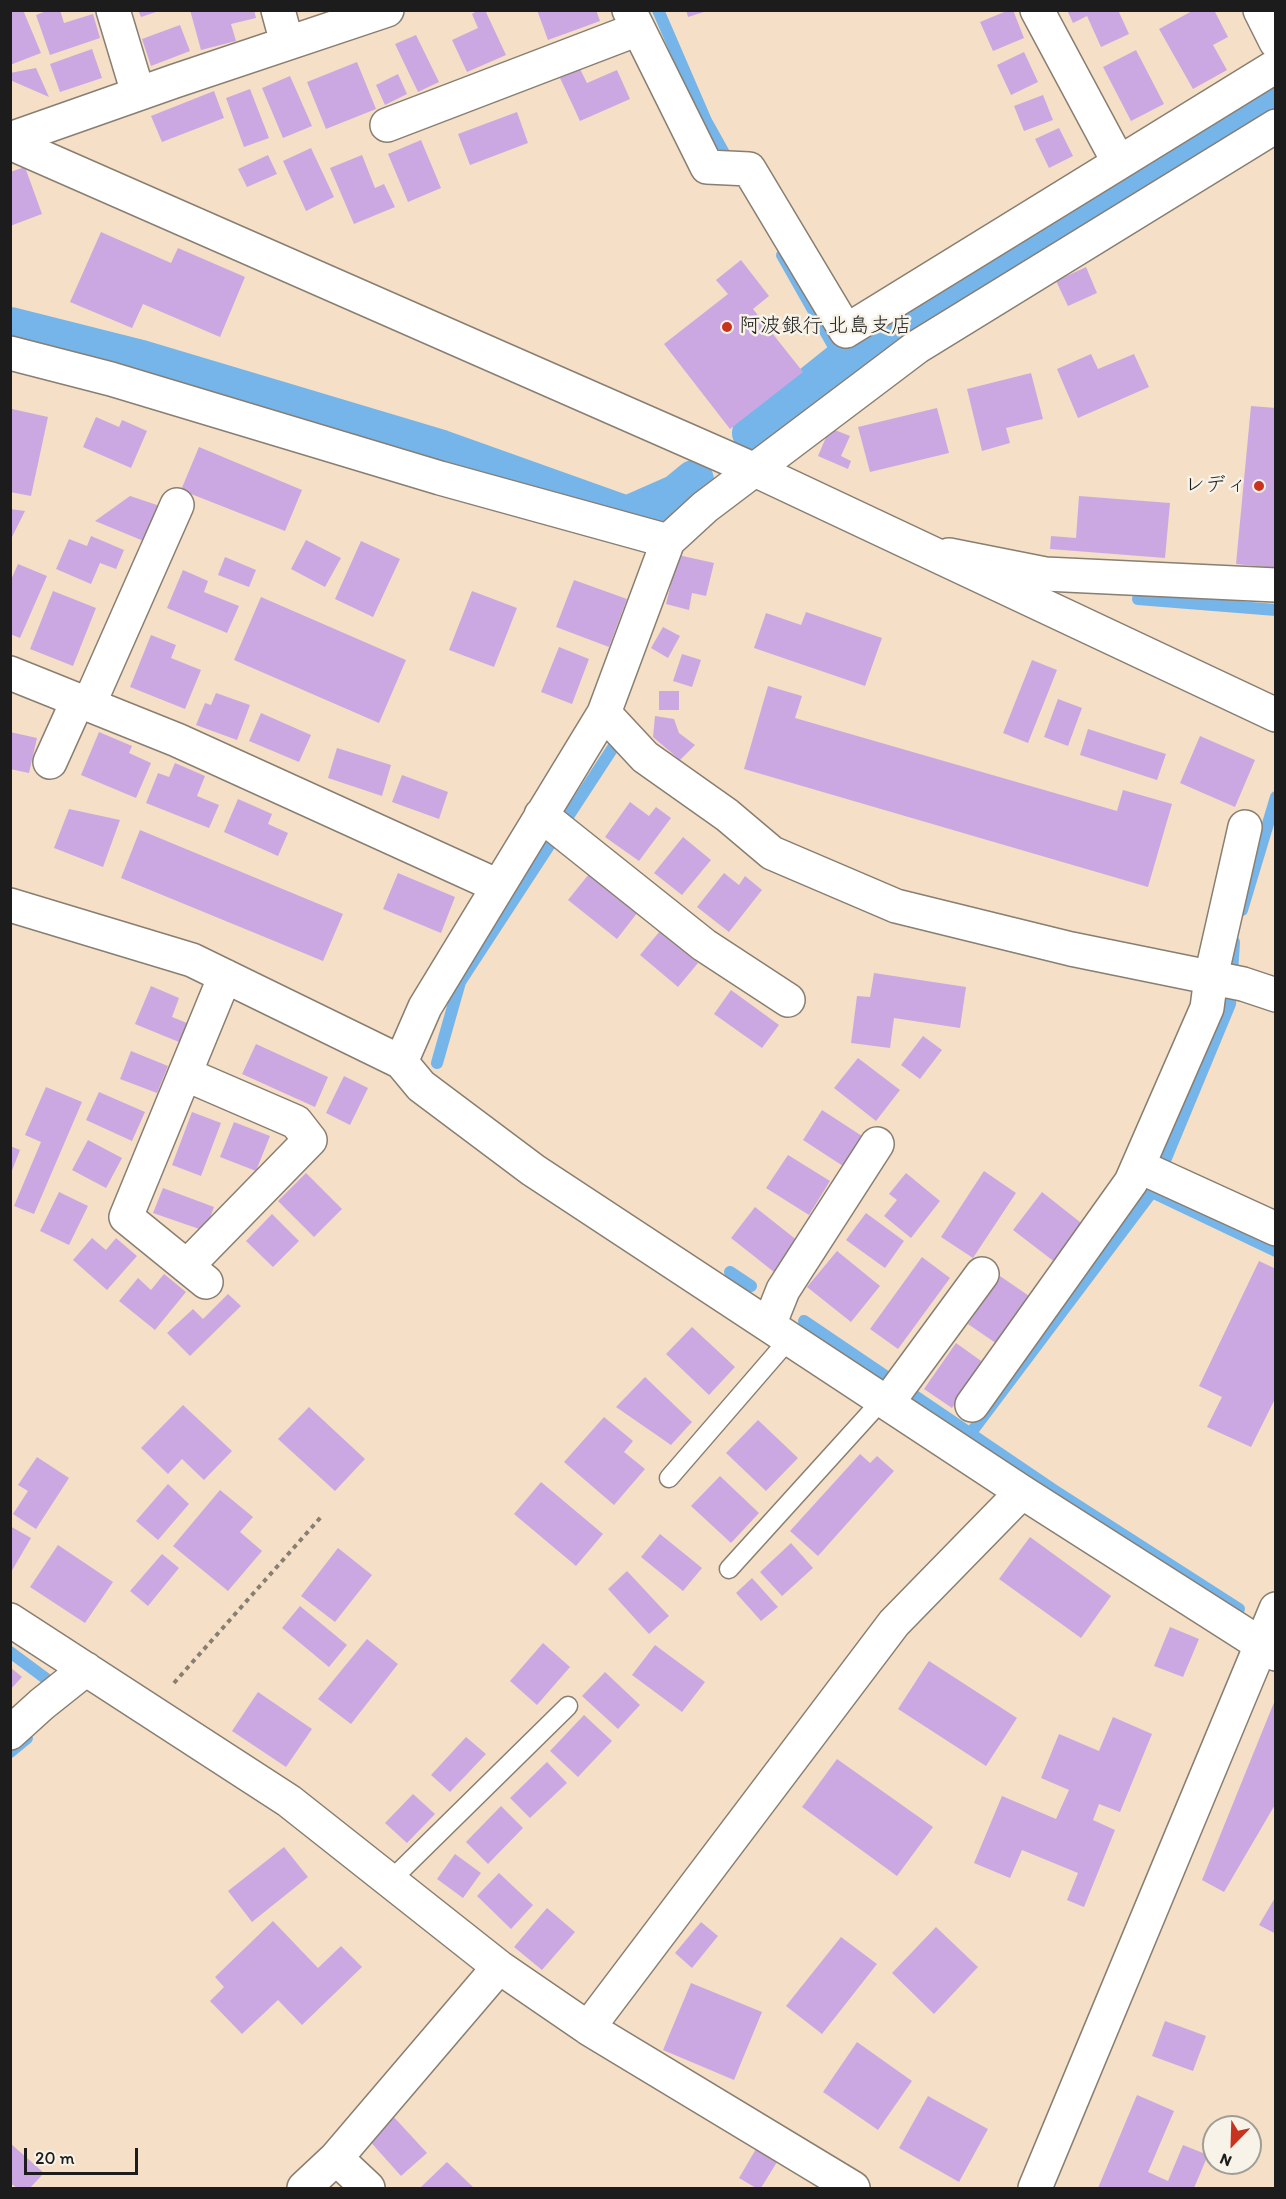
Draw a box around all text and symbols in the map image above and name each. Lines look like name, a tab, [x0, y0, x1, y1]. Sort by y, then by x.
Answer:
place label: 阿波銀行 北島支店	[739, 314, 912, 340]
marker: 阿波銀行 北島支店	[720, 320, 734, 334]
place label: レディ	[1184, 473, 1247, 499]
marker: レディ	[1252, 479, 1266, 493]
north arrow	[1202, 2115, 1262, 2175]
scale bar	[27, 2136, 141, 2174]
text: 20 m	[35, 2147, 75, 2169]
text: N	[1217, 2149, 1234, 2171]

